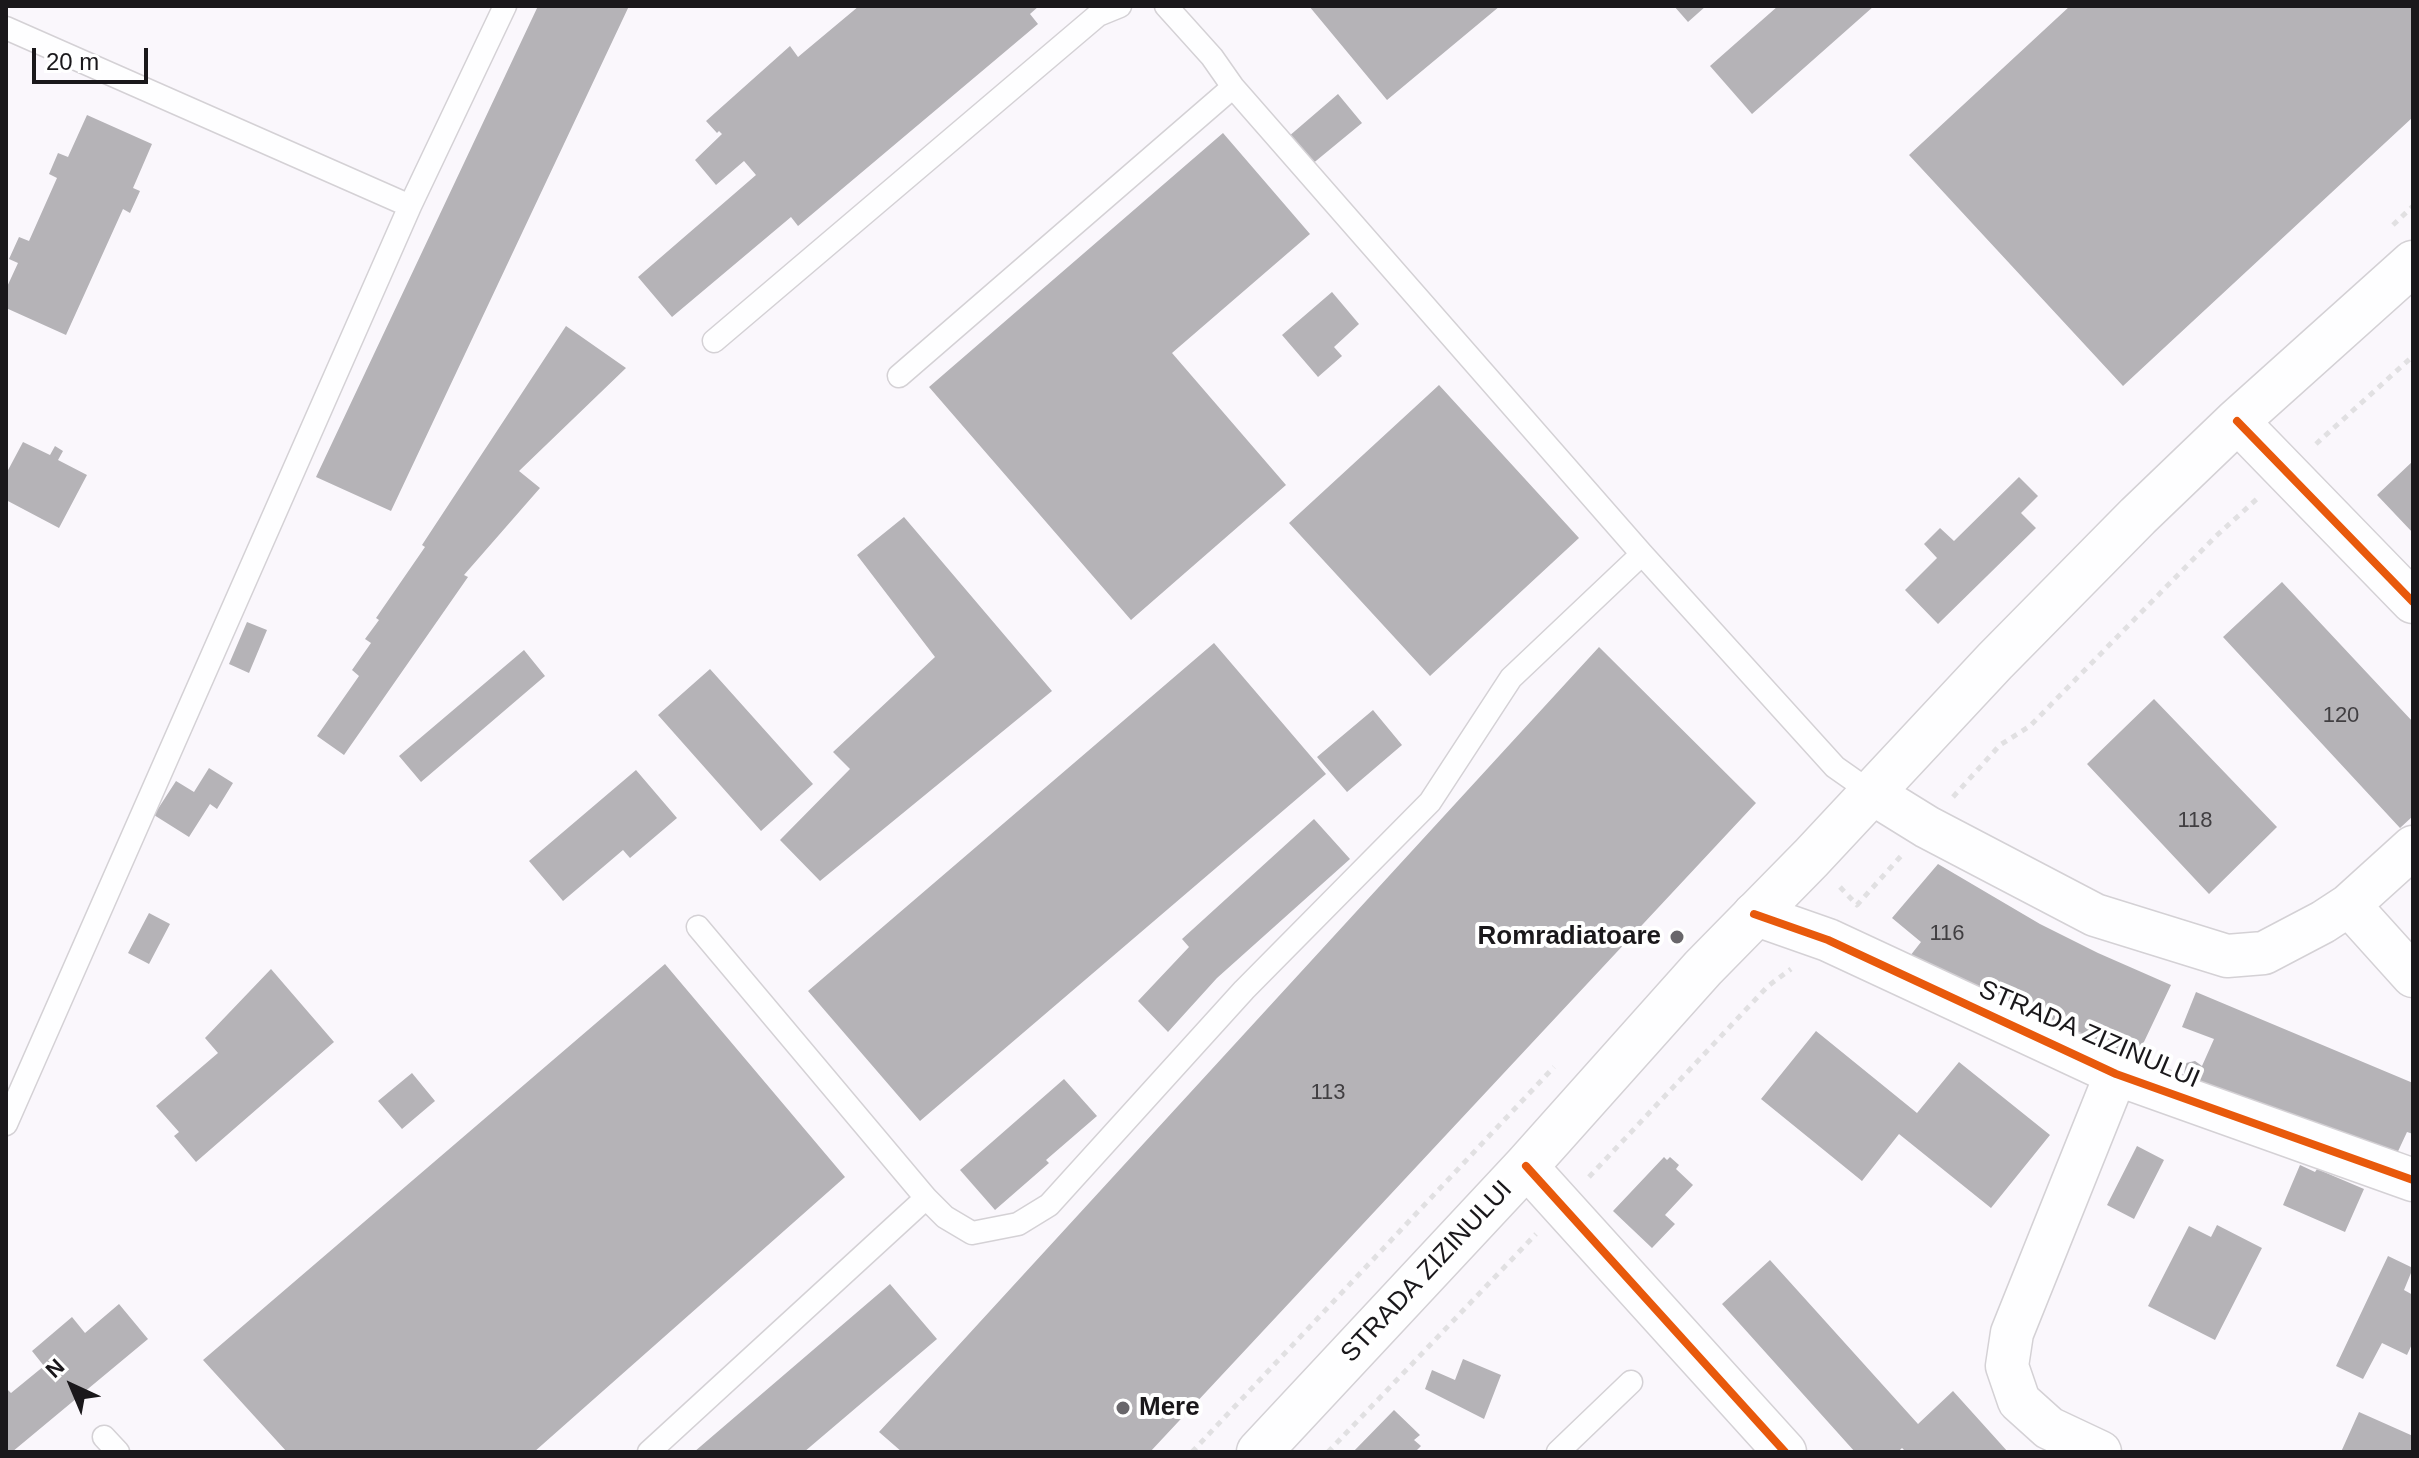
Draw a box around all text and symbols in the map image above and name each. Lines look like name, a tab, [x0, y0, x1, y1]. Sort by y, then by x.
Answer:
scale bar	[36, 32, 152, 82]
text: 20 m	[46, 48, 99, 75]
house number: 120	[2323, 703, 2359, 729]
house number: 118	[2177, 808, 2213, 834]
place label: Romradiatoare	[1478, 921, 1661, 953]
house number: 116	[1929, 921, 1965, 947]
marker: Romradiatoare	[1668, 928, 1686, 946]
street label: STRADA ZIZINULUI	[1974, 974, 2204, 1096]
house number: 113	[1310, 1080, 1346, 1106]
street label: STRADA ZIZINULUI	[1335, 1175, 1519, 1369]
north arrow	[32, 1346, 112, 1426]
text: N	[41, 1354, 69, 1383]
place label: Mere	[1139, 1392, 1200, 1424]
marker: Mere	[1114, 1399, 1132, 1417]

